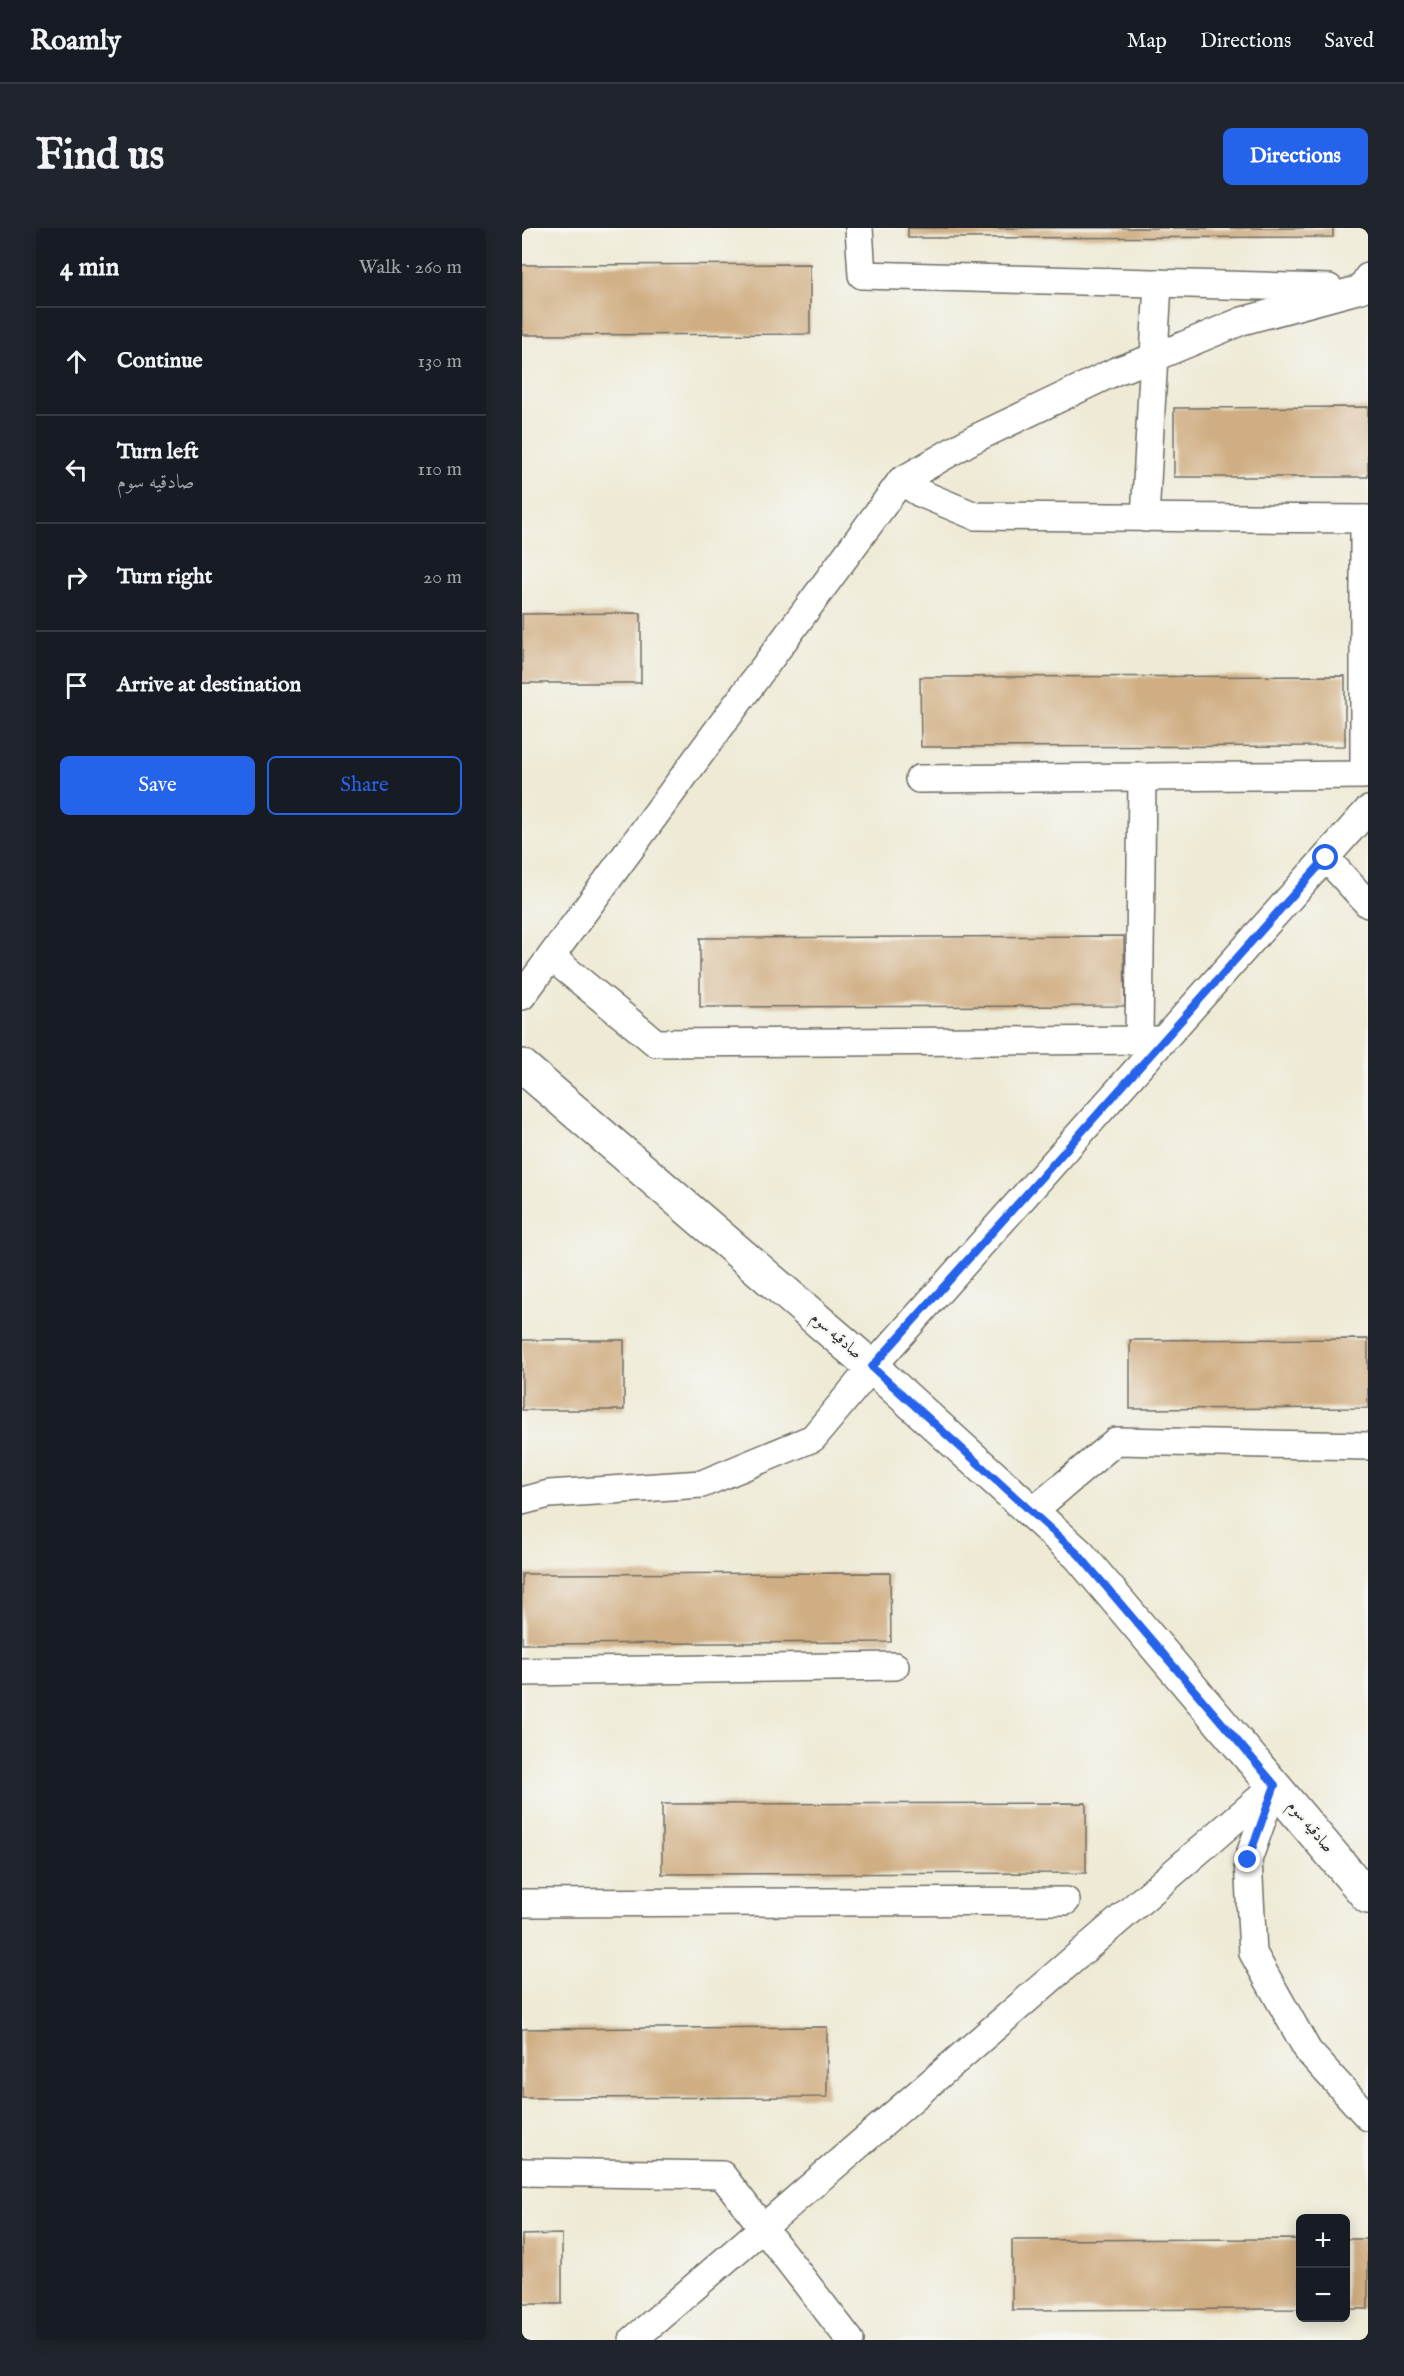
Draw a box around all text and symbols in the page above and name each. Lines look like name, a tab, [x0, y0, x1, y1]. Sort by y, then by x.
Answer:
text: Roamly	[30, 24, 121, 59]
text: Map	[1127, 28, 1167, 55]
text: Directions	[1200, 28, 1291, 55]
text: Saved	[1324, 28, 1374, 55]
button: Directions	[1223, 128, 1368, 185]
text: Find us	[36, 130, 164, 183]
text: 4 min	[60, 251, 119, 284]
text: Walk · 260 m	[359, 255, 462, 280]
icon: ahead	[60, 345, 93, 378]
text: Continue	[117, 347, 203, 375]
text: 130 m	[417, 349, 462, 374]
text: Turn left	[117, 438, 199, 466]
icon: left	[60, 453, 93, 486]
text: 110 m	[418, 457, 462, 482]
text: صادقیه سوم	[117, 470, 195, 495]
icon: right	[60, 561, 93, 594]
text: Turn right	[117, 563, 212, 591]
text: 20 m	[423, 565, 462, 590]
icon: arrive	[60, 669, 93, 702]
text: Arrive at destination	[117, 671, 301, 699]
button: Save	[60, 756, 255, 815]
button: Share	[267, 756, 462, 815]
route start	[1312, 844, 1338, 870]
street label: صادقیه سوم	[804, 1308, 866, 1366]
street label: صادقیه سوم	[1280, 1797, 1338, 1859]
route end	[1234, 1846, 1260, 1872]
map controls	[1296, 2214, 1350, 2322]
button: +	[1296, 2214, 1350, 2268]
button: −	[1296, 2268, 1350, 2322]

